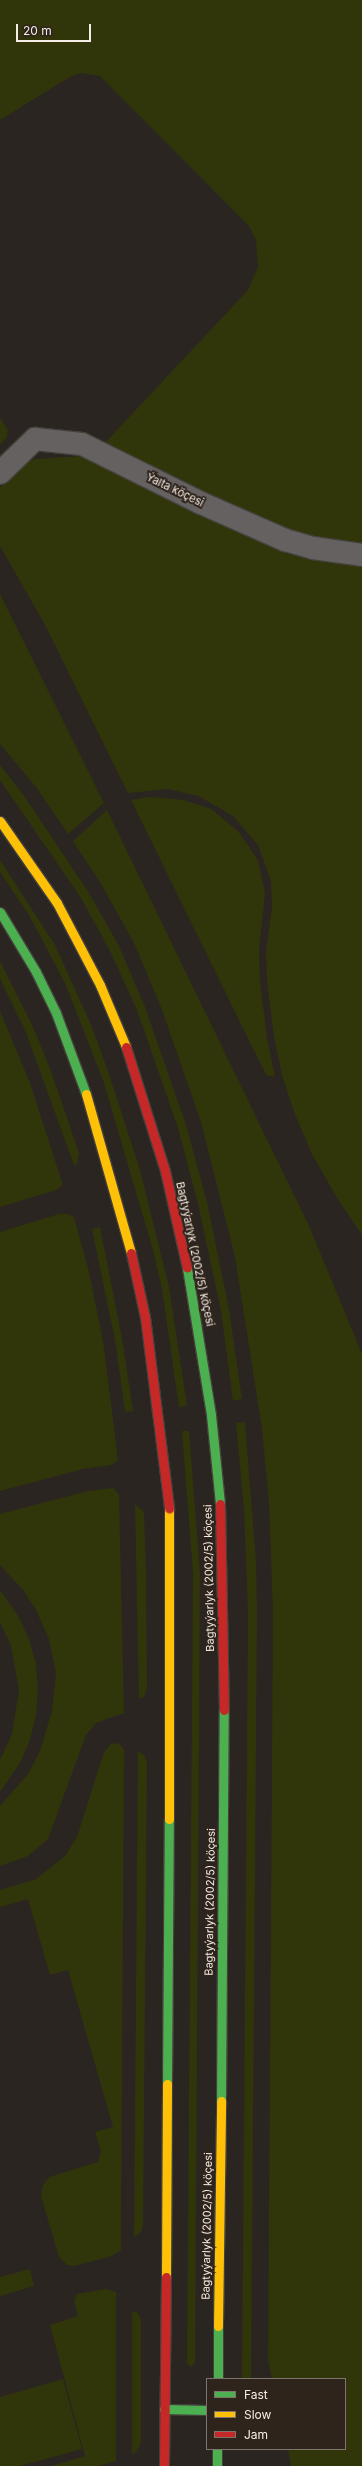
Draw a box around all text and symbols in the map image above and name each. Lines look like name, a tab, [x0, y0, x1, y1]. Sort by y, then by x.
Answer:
scale bar	[18, 16, 93, 42]
text: 20 m	[23, 23, 52, 38]
street label: Ýalta köçesi	[144, 470, 206, 510]
street label: Bagtyýarlyk (2002/5) köçesi	[173, 1181, 217, 1327]
street label: Bagtyýarlyk (2002/5) köçesi	[201, 1504, 217, 1652]
street label: Bagtyýarlyk (2002/5) köçesi	[202, 1828, 218, 1976]
street label: Bagtyýarlyk (2002/5) köçesi	[199, 2152, 215, 2300]
legend	[206, 2378, 346, 2450]
text: Fast	[244, 2387, 268, 2402]
text: Slow	[244, 2407, 271, 2422]
text: Jam	[244, 2427, 268, 2442]

